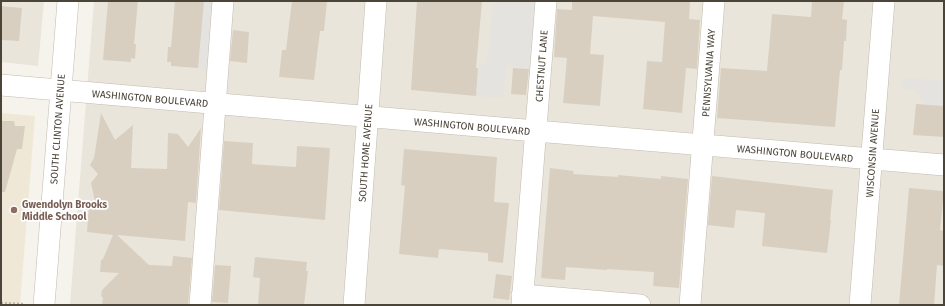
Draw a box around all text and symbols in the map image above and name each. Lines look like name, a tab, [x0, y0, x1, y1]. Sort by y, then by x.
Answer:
street label: PENNSYLVANIA WAY	[700, 28, 718, 117]
street label: CHESTNUT LANE	[533, 30, 551, 103]
street label: SOUTH CLINTON AVENUE	[48, 74, 68, 185]
street label: WASHINGTON BOULEVARD	[91, 88, 209, 110]
street label: SOUTH HOME AVENUE	[357, 104, 375, 203]
street label: WISCONSIN AVENUE	[864, 108, 882, 198]
street label: WASHINGTON BOULEVARD	[413, 116, 531, 138]
street label: WASHINGTON BOULEVARD	[736, 143, 854, 165]
place label: Gwendolyn Brooks Middle School	[22, 199, 107, 223]
marker: Gwendolyn Brooks Middle School	[9, 205, 19, 215]

